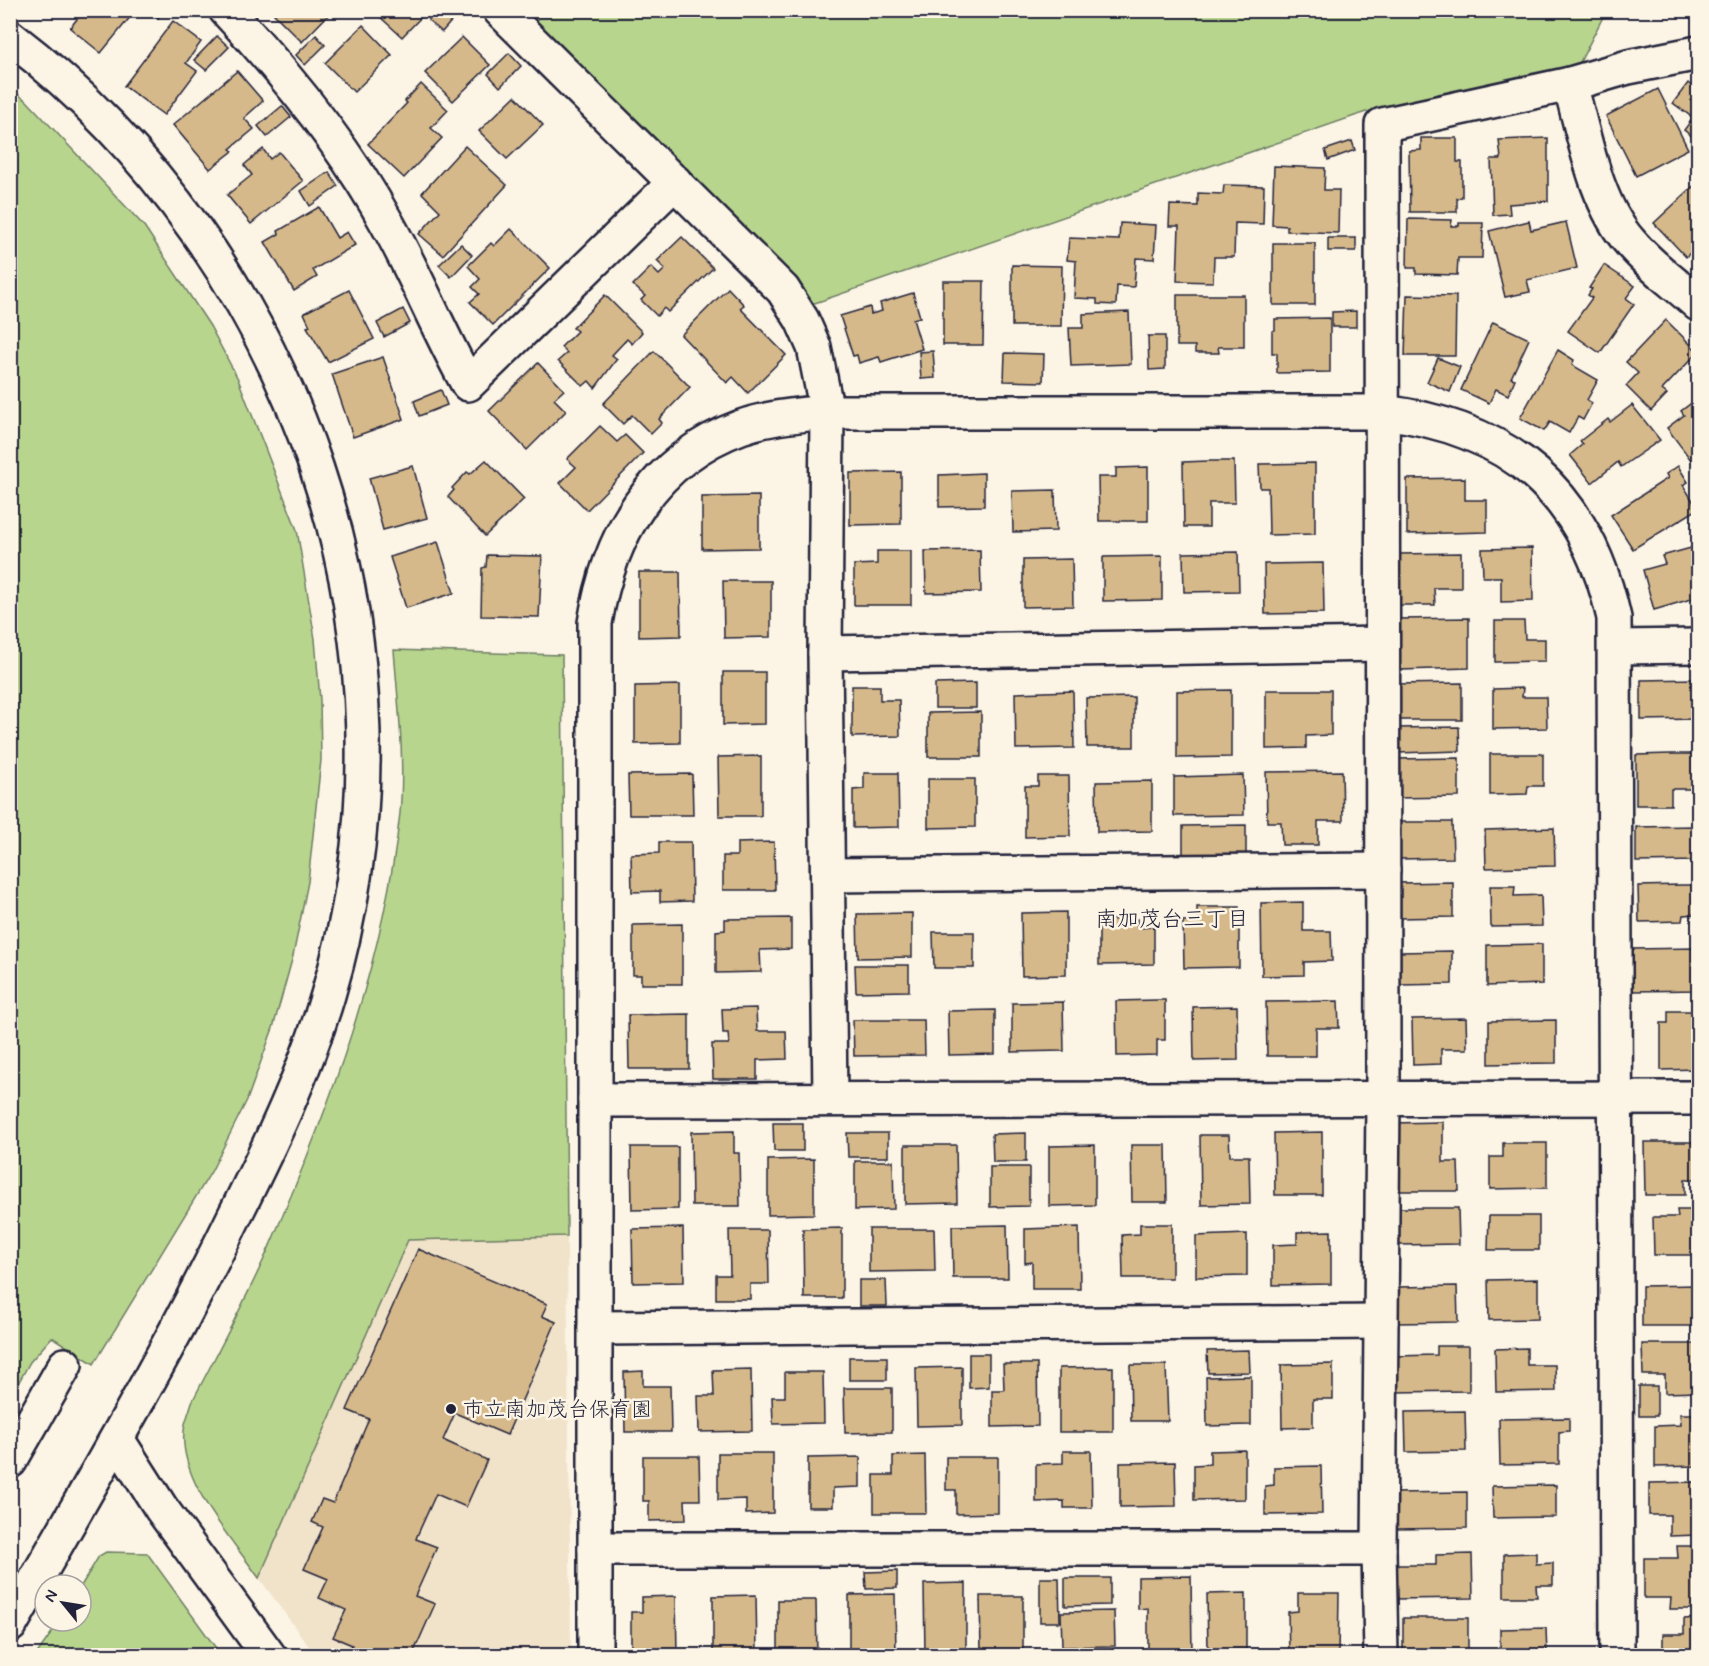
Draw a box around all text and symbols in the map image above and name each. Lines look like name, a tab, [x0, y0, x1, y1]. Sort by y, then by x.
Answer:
district label: 南加茂台三丁目	[1095, 906, 1249, 934]
place label: 市立南加茂台保育園	[463, 1396, 652, 1424]
marker: 市立南加茂台保育園	[444, 1402, 458, 1416]
north arrow	[33, 1573, 93, 1633]
text: N	[40, 1586, 63, 1606]

